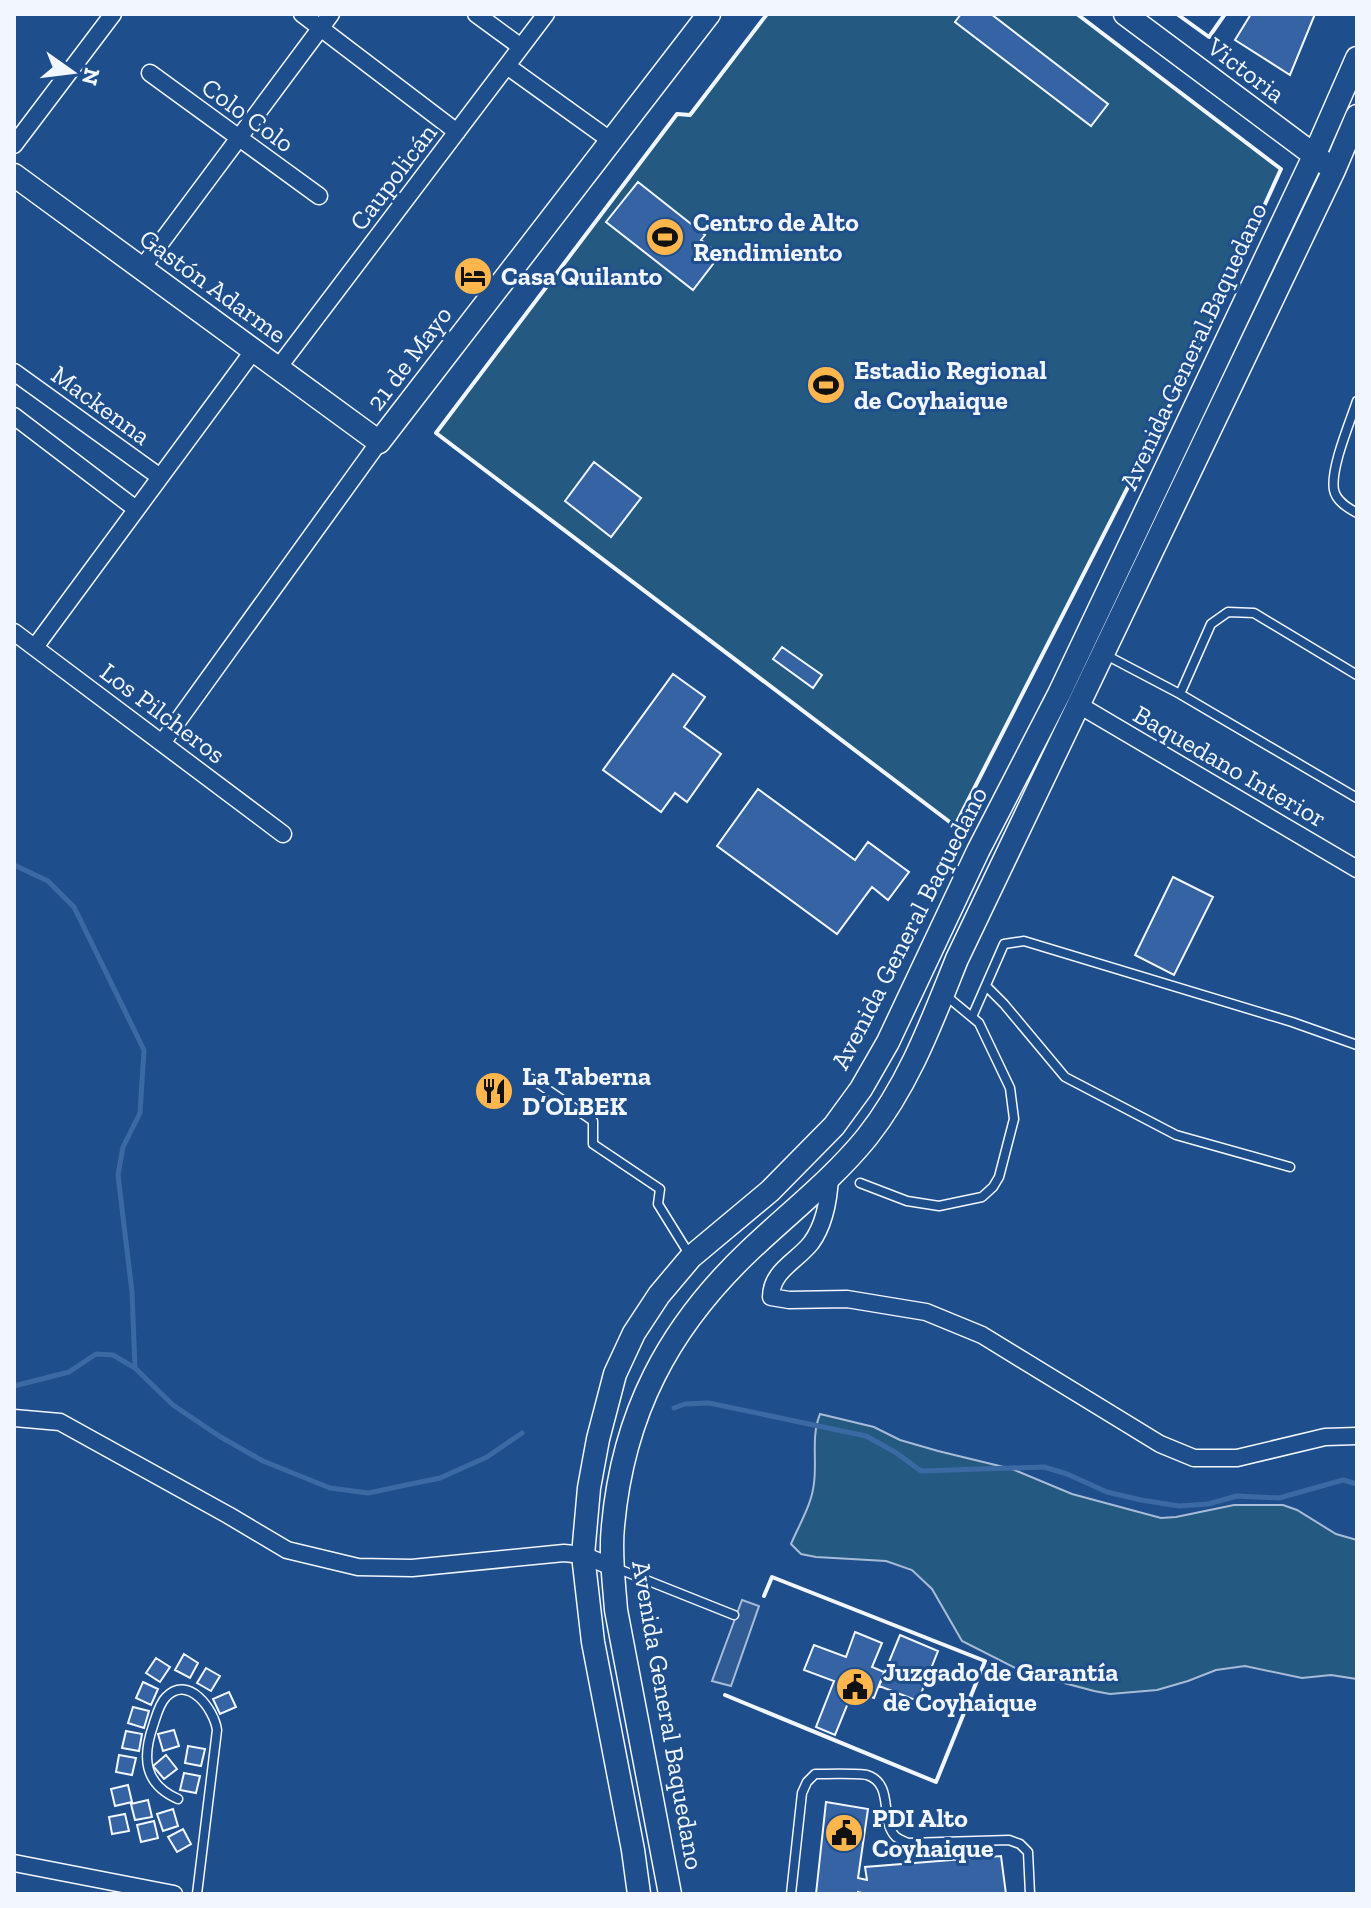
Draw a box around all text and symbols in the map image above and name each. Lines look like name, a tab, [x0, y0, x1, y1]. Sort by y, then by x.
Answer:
street label: Victoria	[1200, 30, 1292, 110]
north arrow	[32, 32, 112, 112]
text: N	[76, 65, 106, 88]
street label: Colo Colo	[195, 71, 301, 159]
street label: Caupolicán	[343, 117, 444, 237]
street label: Avenida General Baquedano	[1112, 197, 1274, 495]
place label: Centro de Alto Rendimiento	[693, 206, 859, 268]
sports icon: Centro de Alto Rendimiento	[644, 216, 686, 258]
street label: Gastón Adarme	[133, 222, 293, 350]
hotel icon: Casa Quilanto	[452, 255, 494, 297]
place label: Casa Quilanto	[501, 260, 663, 292]
street label: 21 de Mayo	[359, 299, 459, 417]
place label: Estadio Regional de Coyhaique	[854, 354, 1047, 416]
street label: Mackenna	[45, 358, 157, 452]
sports icon: Estadio Regional de Coyhaique	[805, 364, 847, 406]
street label: Los Pilcheros	[94, 656, 232, 770]
street label: Baquedano Interior	[1128, 698, 1332, 834]
street label: Avenida General Baquedano	[824, 781, 994, 1075]
place label: La Taberna D’OLBEK	[522, 1060, 651, 1122]
restaurant icon: La Taberna D’OLBEK	[473, 1070, 515, 1112]
street label: Avenida General Baquedano	[625, 1558, 711, 1872]
place label: Juzgado de Garantía de Coyhaique	[883, 1656, 1118, 1718]
public building icon: Juzgado de Garantía de Coyhaique	[834, 1666, 876, 1708]
place label: PDI Alto Coyhaique	[872, 1802, 994, 1864]
public building icon: PDI Alto Coyhaique	[823, 1812, 865, 1854]

